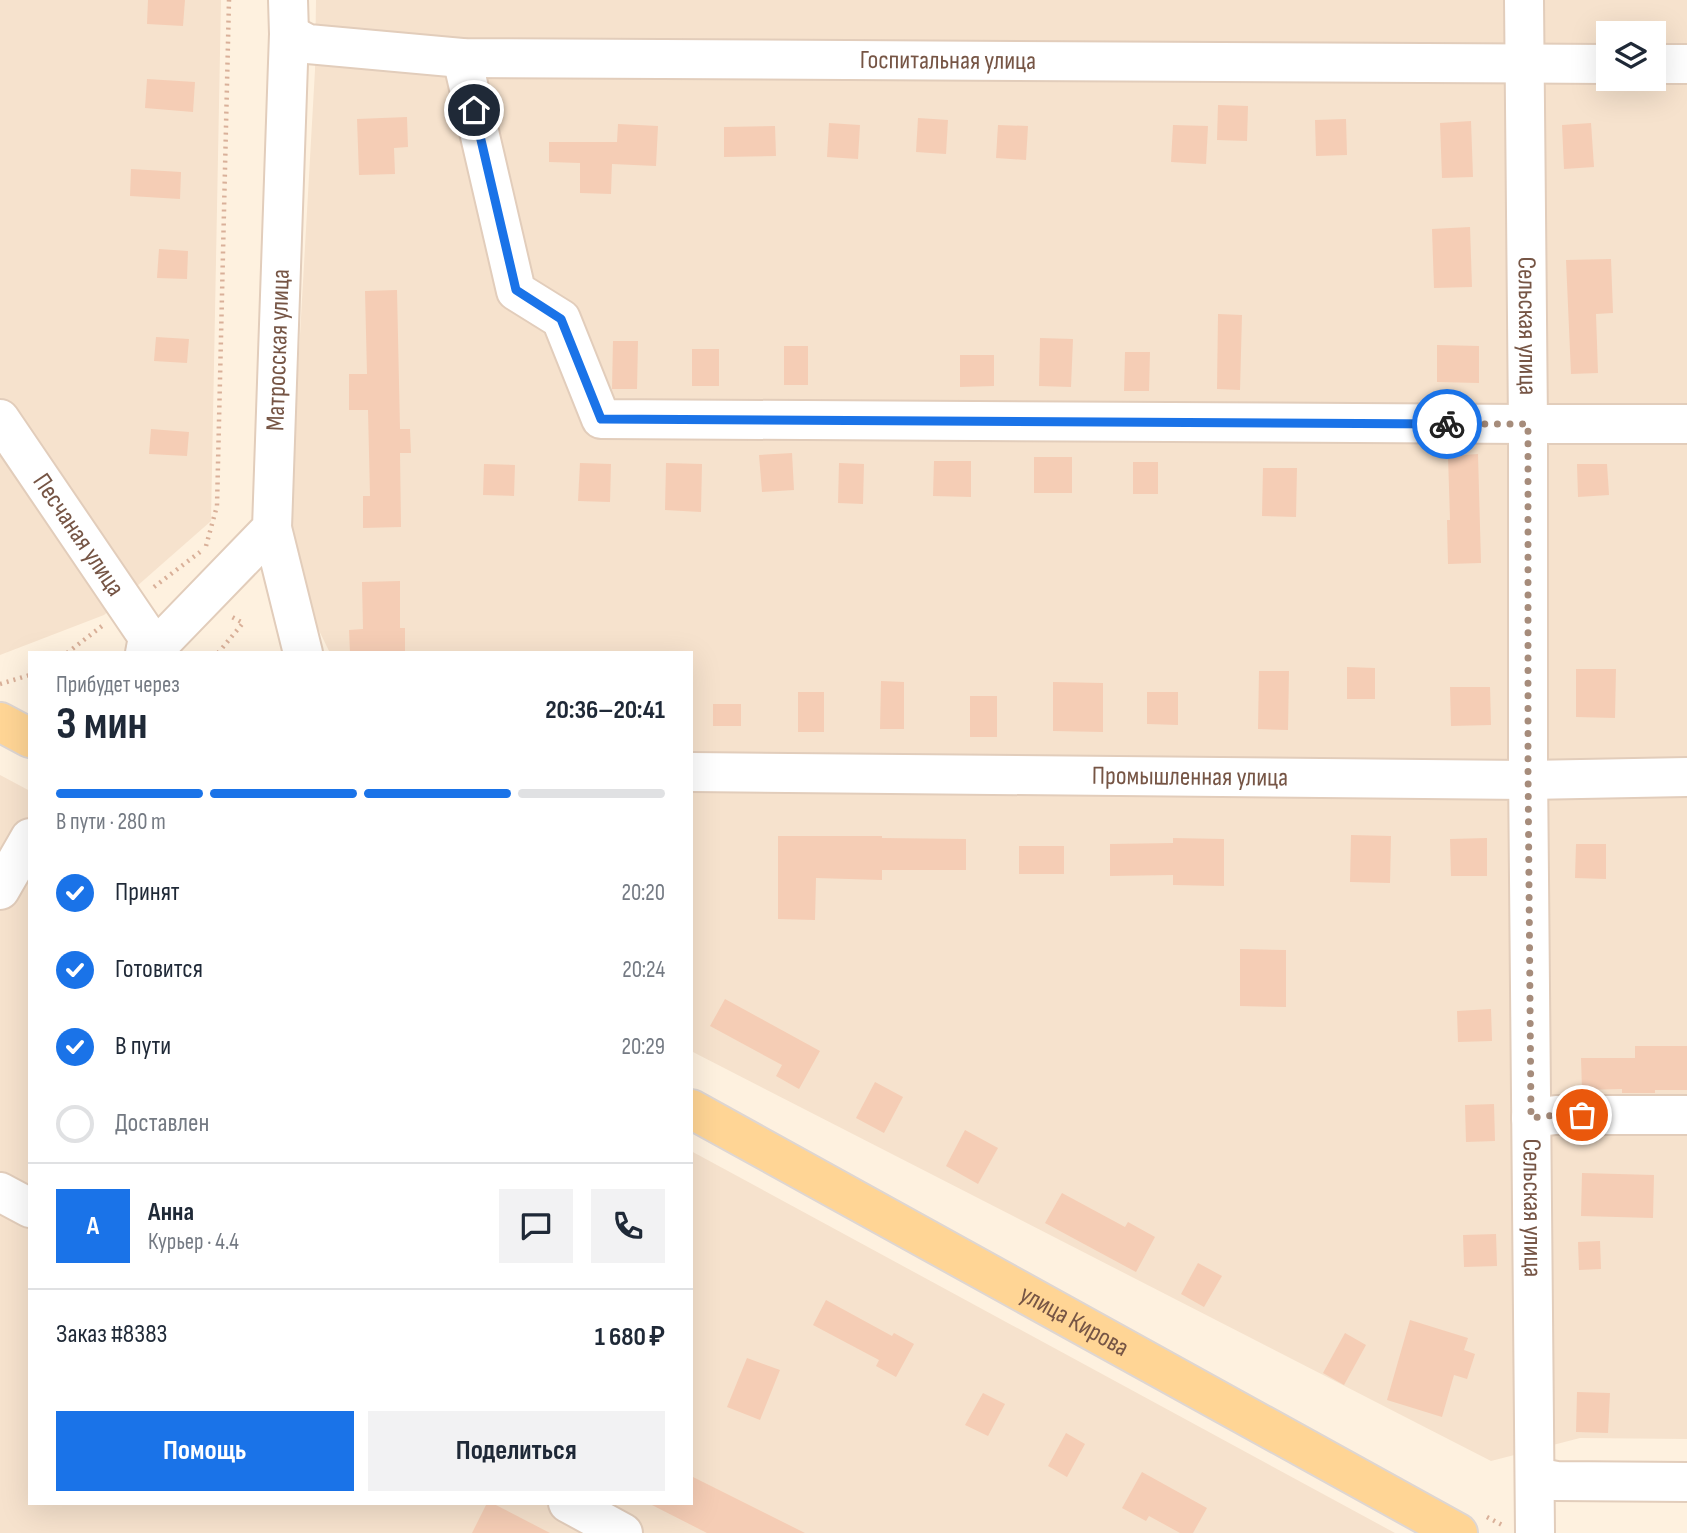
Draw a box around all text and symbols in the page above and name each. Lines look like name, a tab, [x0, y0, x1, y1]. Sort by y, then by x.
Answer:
map controls	[1596, 21, 1666, 91]
button: layers	[1596, 21, 1666, 91]
street label: Госпитальная улица	[860, 45, 1036, 77]
pin	[444, 80, 504, 140]
icon: home	[455, 91, 493, 129]
street label: Сельская улица	[1511, 257, 1543, 395]
street label: Матросская улица	[260, 269, 296, 432]
courier	[1412, 389, 1482, 459]
icon: bike	[1428, 405, 1466, 443]
street label: Песчаная улица	[26, 468, 131, 602]
text: Прибудет через	[56, 671, 180, 699]
text: 20:36–20:41	[545, 695, 665, 726]
text: 3 мин	[56, 697, 148, 752]
street label: Промышленная улица	[1092, 760, 1288, 793]
text: В пути · 280 m	[56, 808, 166, 836]
icon: check	[56, 874, 94, 912]
text: Принят	[115, 877, 180, 908]
text: 20:20	[621, 879, 665, 907]
icon: check	[56, 951, 94, 989]
text: Готовится	[115, 954, 203, 985]
text: 20:24	[622, 956, 665, 984]
icon: check	[56, 1028, 94, 1066]
text: В пути	[115, 1031, 171, 1062]
text: 20:29	[622, 1033, 665, 1061]
pin	[1552, 1085, 1612, 1145]
icon: bag	[1563, 1096, 1601, 1134]
text: Доставлен	[115, 1108, 209, 1139]
street label: Сельская улица	[1516, 1138, 1548, 1277]
button: chat	[499, 1189, 573, 1263]
button: phone	[591, 1189, 665, 1263]
text: Анна	[148, 1197, 194, 1228]
text: А	[87, 1211, 99, 1242]
text: Курьер · 4.4	[148, 1228, 239, 1256]
street label: улица Кирова	[1014, 1278, 1134, 1363]
text: Заказ #8383	[56, 1319, 167, 1350]
text: 1 680 ₽	[595, 1322, 665, 1353]
button: Помощь	[56, 1411, 354, 1491]
button: Поделиться	[368, 1411, 665, 1491]

